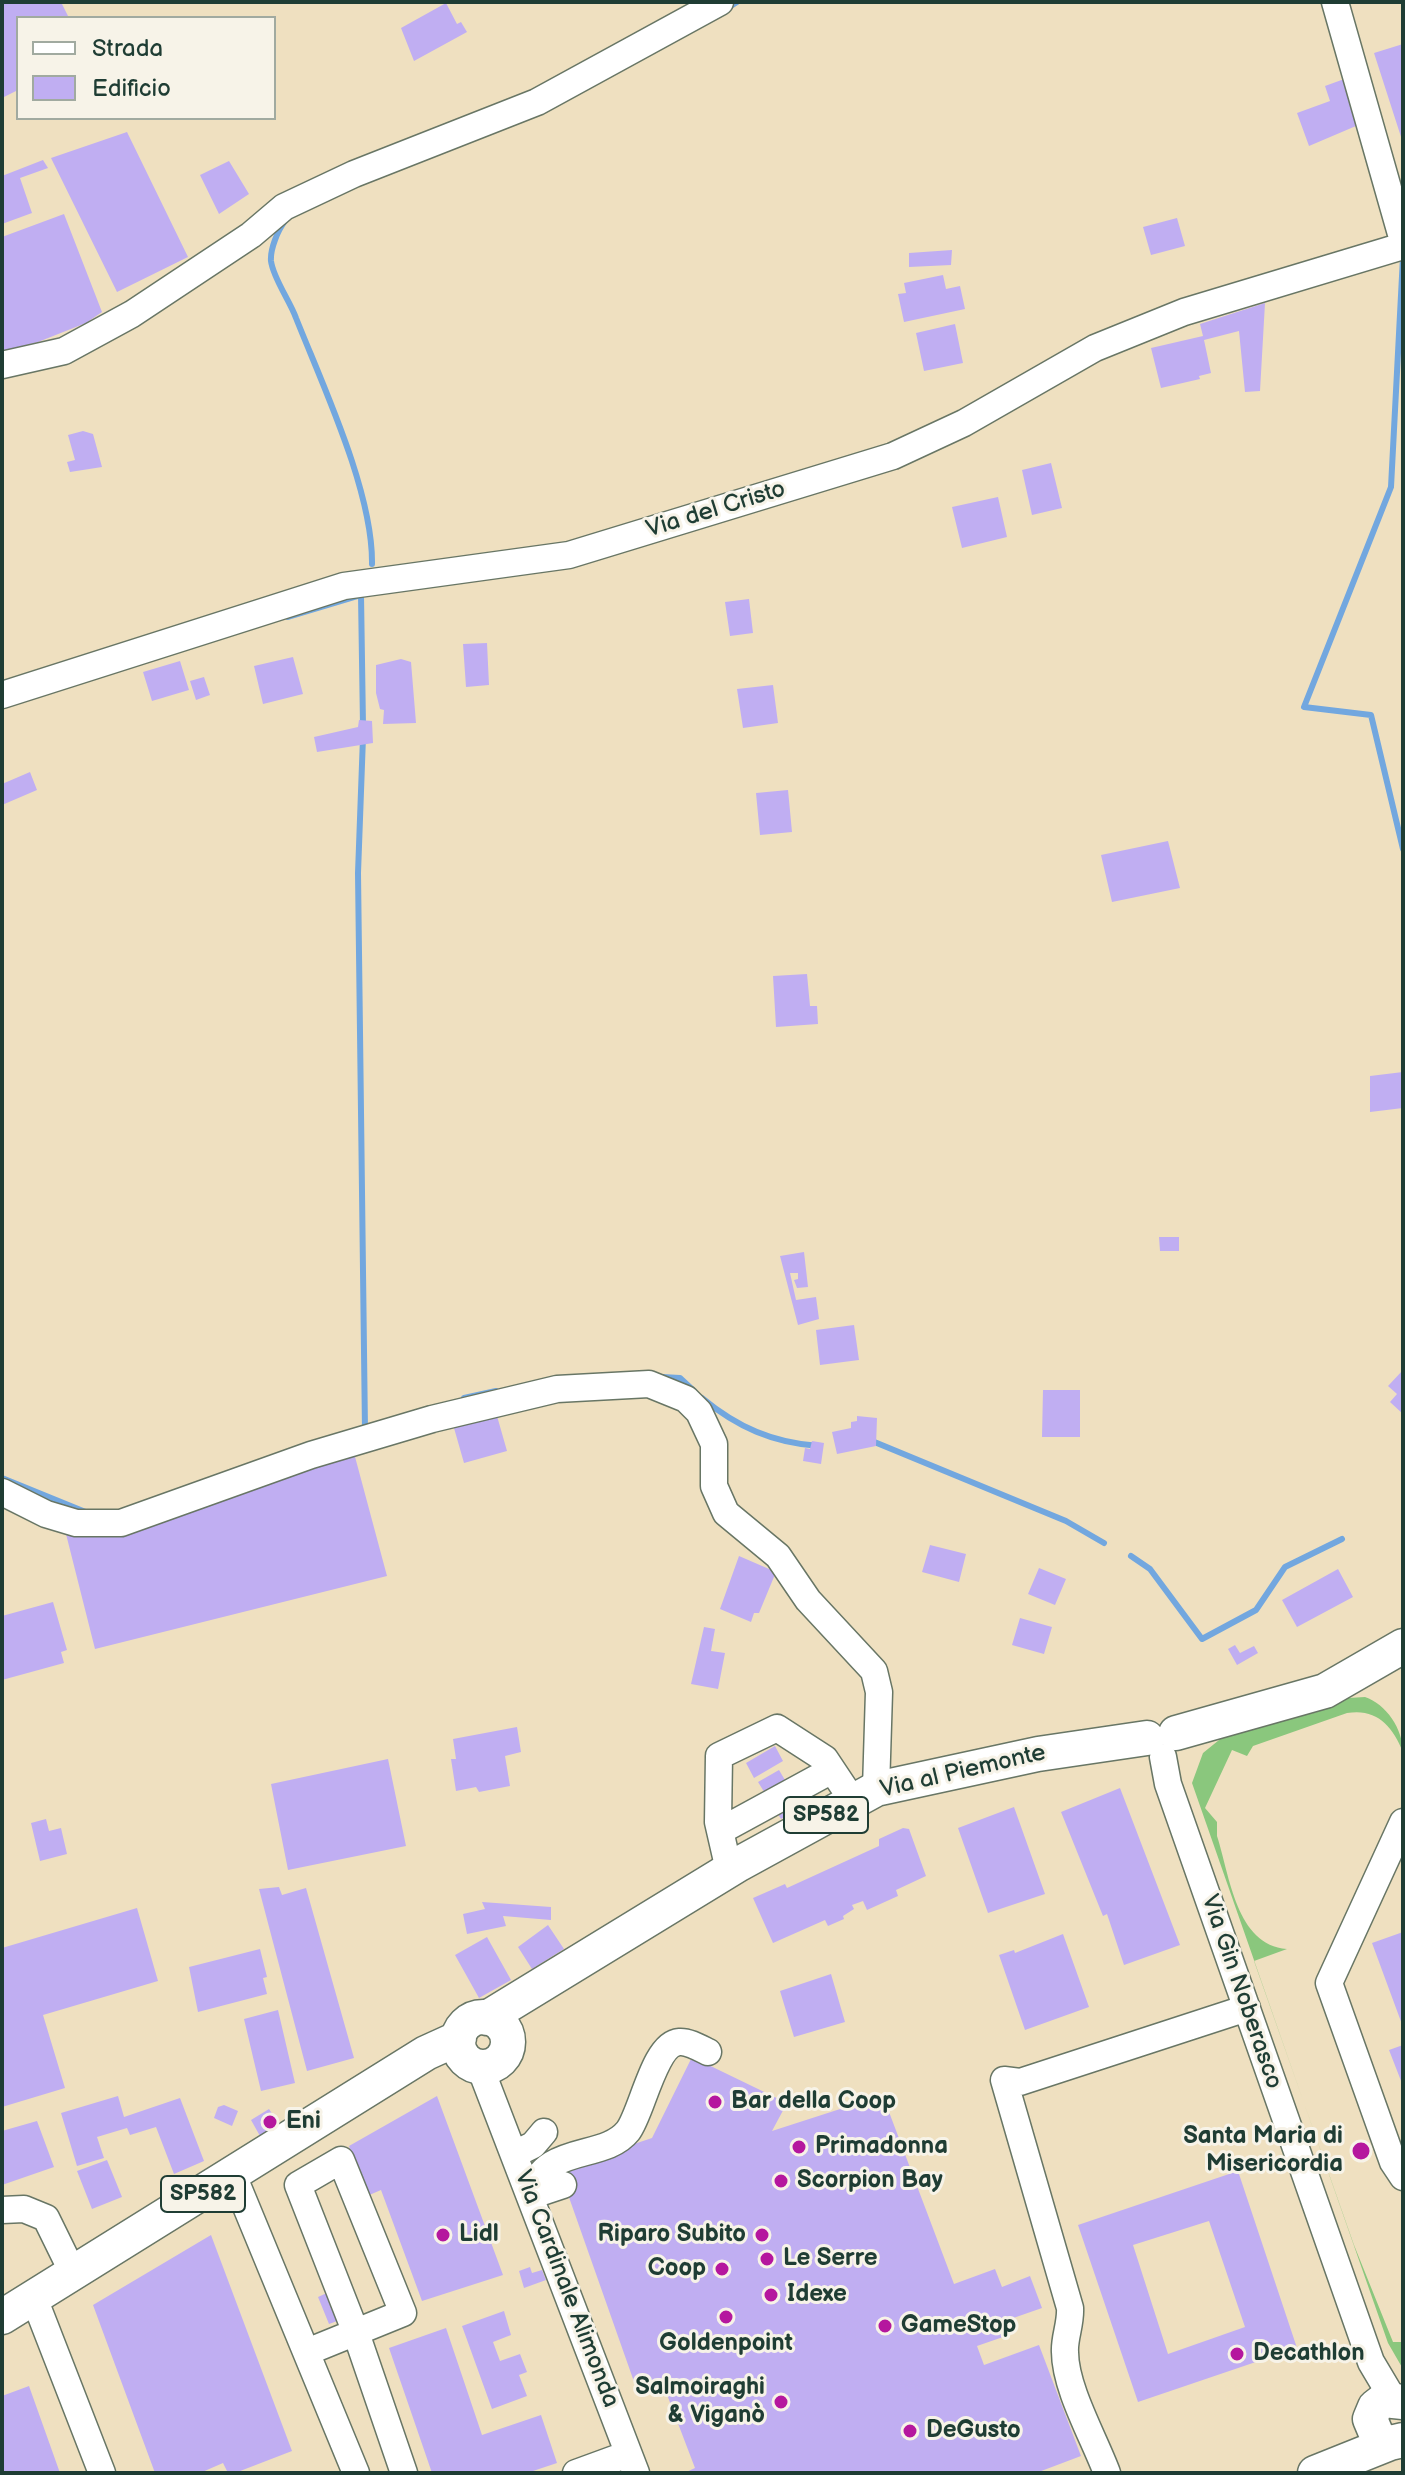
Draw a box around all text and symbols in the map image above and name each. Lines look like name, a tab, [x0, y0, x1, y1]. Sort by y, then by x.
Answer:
legend	[16, 16, 276, 120]
text: Strada	[92, 34, 163, 63]
text: Edificio	[92, 74, 171, 103]
street label: Via del Cristo	[643, 475, 789, 545]
street label: Via al Piemonte	[878, 1739, 1048, 1805]
road number: SP582	[784, 1797, 868, 1833]
street label: Via Gin Noberasco	[1194, 1891, 1288, 2093]
place label: Bar della Coop	[731, 2088, 896, 2116]
marker: Bar della Coop	[706, 2093, 724, 2111]
place label: Eni	[286, 2108, 321, 2136]
marker: Eni	[261, 2113, 279, 2131]
place label: Santa Maria di Misericordia	[1183, 2123, 1343, 2179]
place label: Primadonna	[815, 2133, 948, 2161]
marker: Primadonna	[790, 2138, 808, 2156]
marker: Santa Maria di Misericordia	[1350, 2140, 1372, 2162]
street label: Via Cardinale Alimonda	[507, 2166, 625, 2412]
place label: Scorpion Bay	[797, 2167, 943, 2195]
marker: Scorpion Bay	[772, 2172, 790, 2190]
road number: SP582	[161, 2176, 245, 2212]
place label: Lidl	[459, 2221, 499, 2249]
place label: Riparo Subito	[598, 2221, 746, 2249]
marker: Lidl	[434, 2226, 452, 2244]
marker: Riparo Subito	[753, 2226, 771, 2244]
place label: Le Serre	[783, 2245, 877, 2273]
marker: Le Serre	[758, 2250, 776, 2268]
place label: Coop	[648, 2255, 706, 2283]
marker: Coop	[713, 2260, 731, 2278]
place label: Idexe	[787, 2281, 847, 2309]
marker: Idexe	[762, 2286, 780, 2304]
marker: Goldenpoint	[717, 2308, 735, 2326]
place label: GameStop	[901, 2312, 1016, 2340]
marker: GameStop	[876, 2317, 894, 2335]
place label: Goldenpoint	[659, 2330, 793, 2358]
place label: Decathlon	[1253, 2340, 1365, 2368]
marker: Decathlon	[1228, 2345, 1246, 2363]
place label: Salmoiraghi & Viganò	[635, 2374, 765, 2430]
marker: Salmoiraghi & Viganò	[772, 2393, 790, 2411]
place label: DeGusto	[926, 2417, 1021, 2445]
marker: DeGusto	[901, 2422, 919, 2440]

